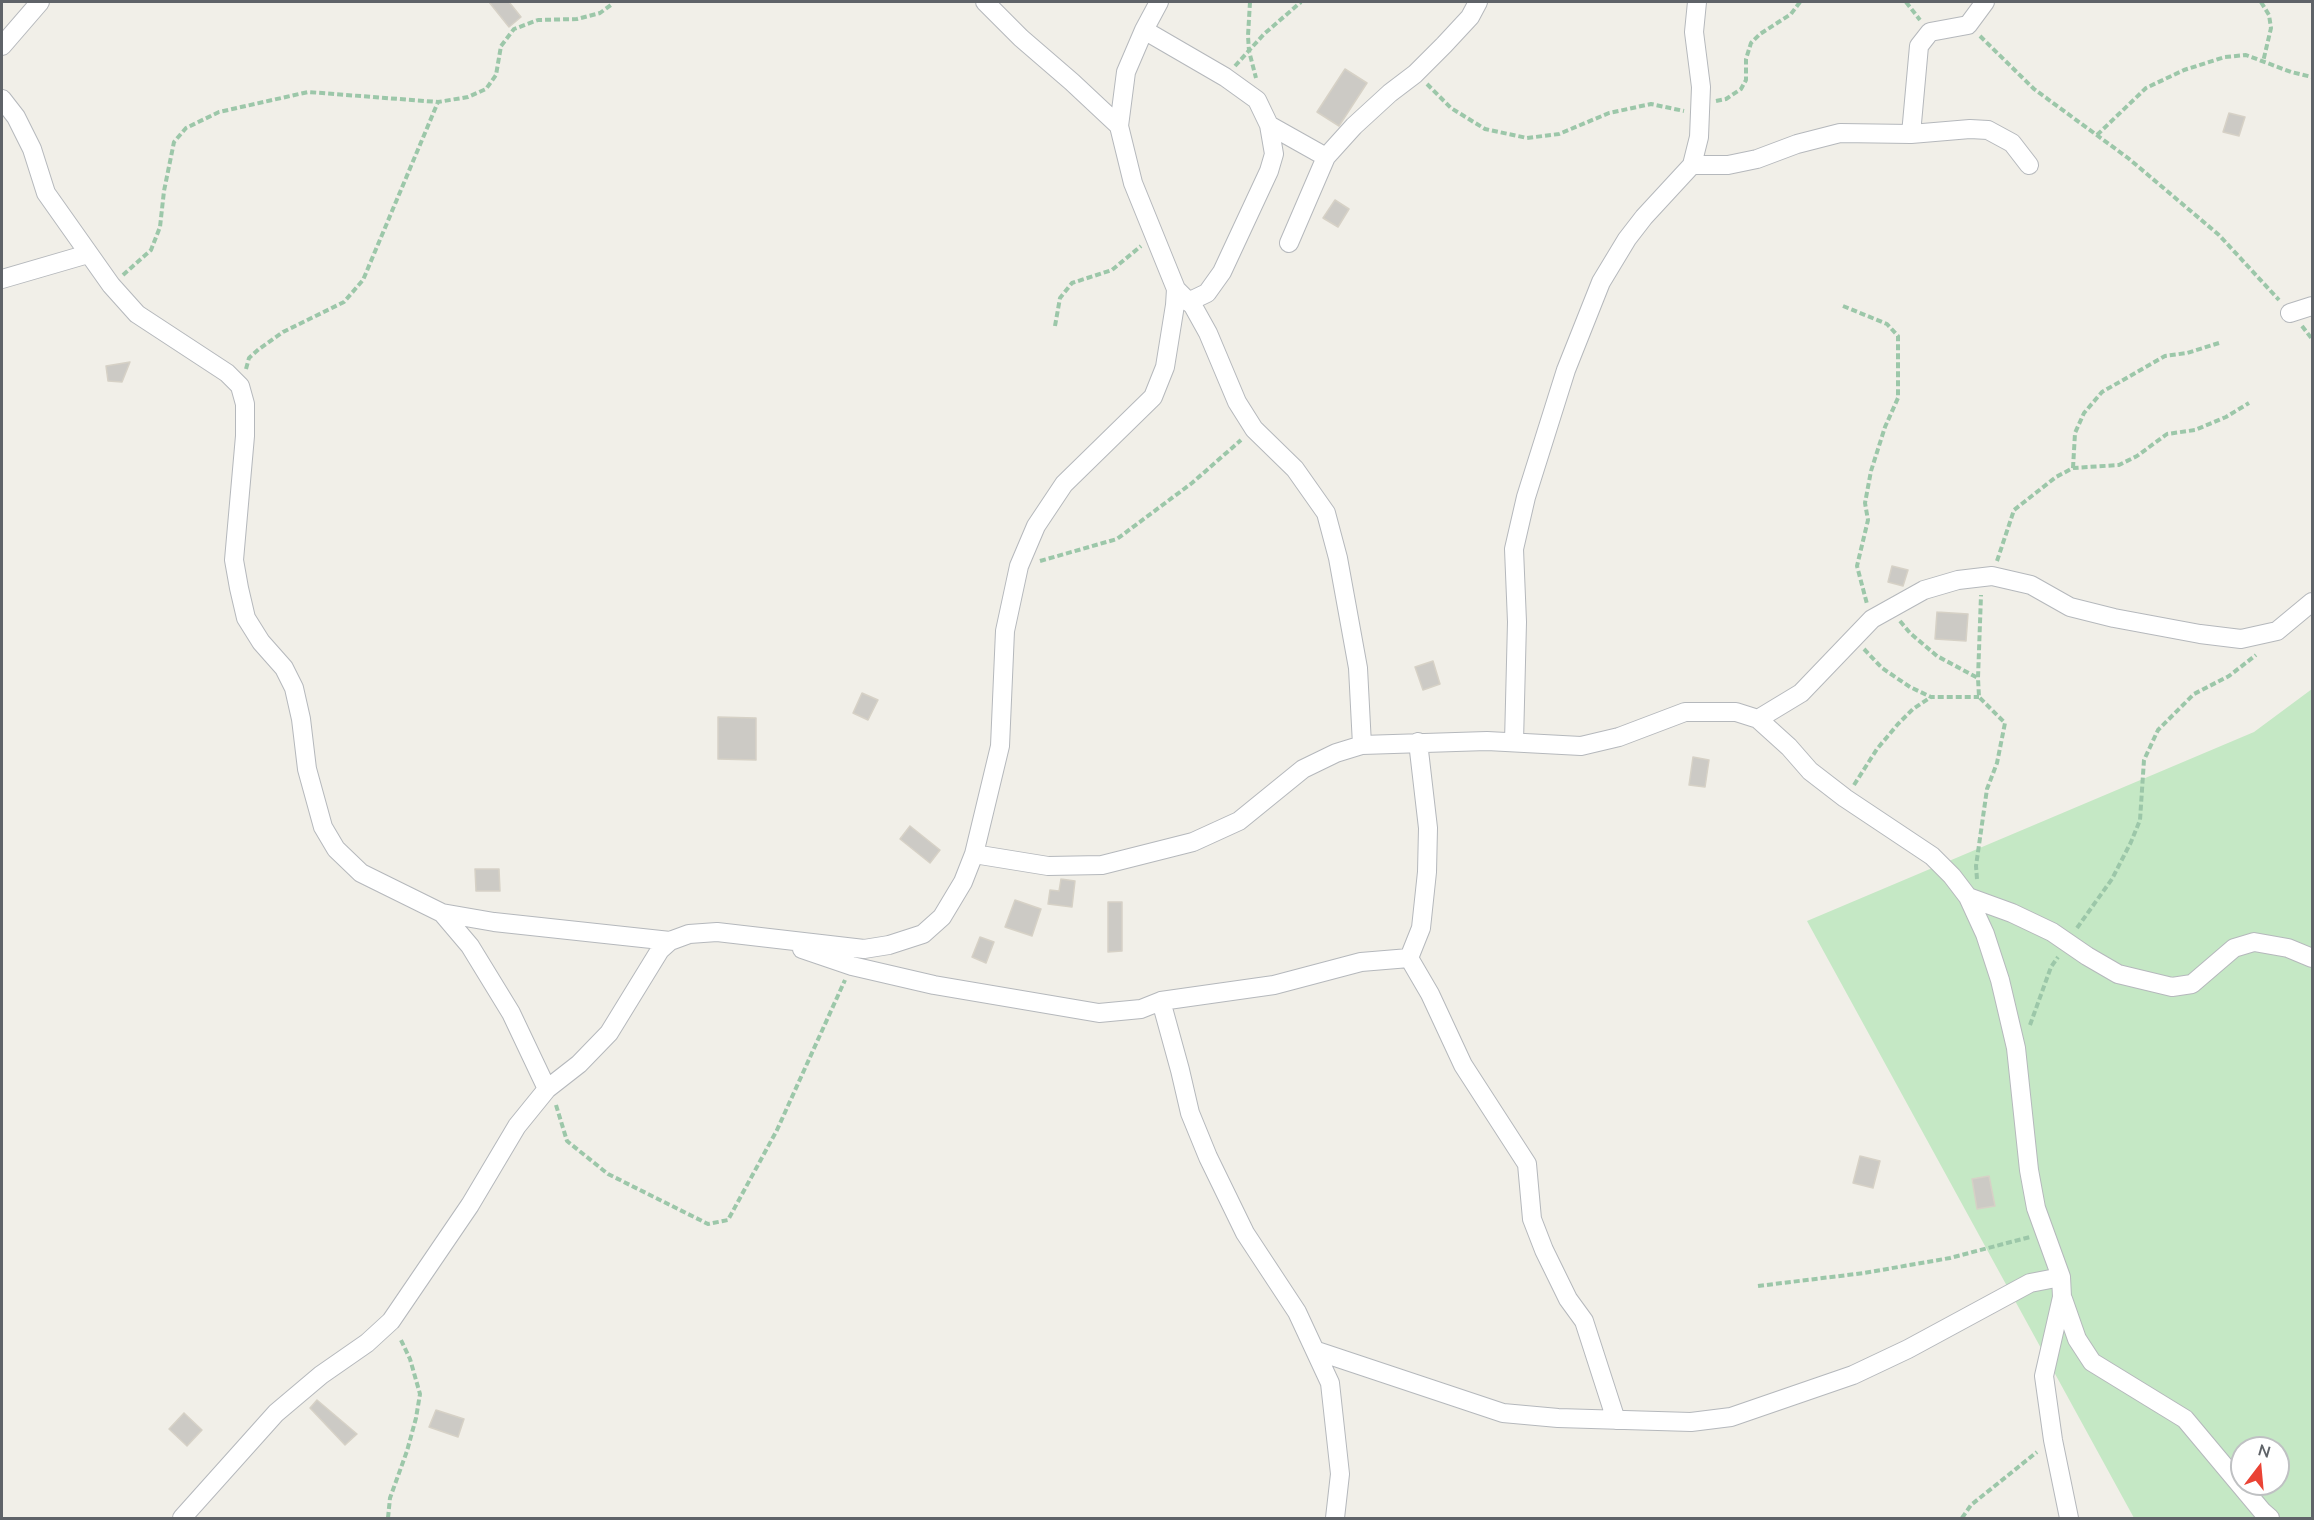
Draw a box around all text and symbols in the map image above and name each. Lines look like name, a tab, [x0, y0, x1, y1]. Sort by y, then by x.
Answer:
north arrow	[2230, 1436, 2290, 1496]
text: N	[2256, 1439, 2273, 1462]

